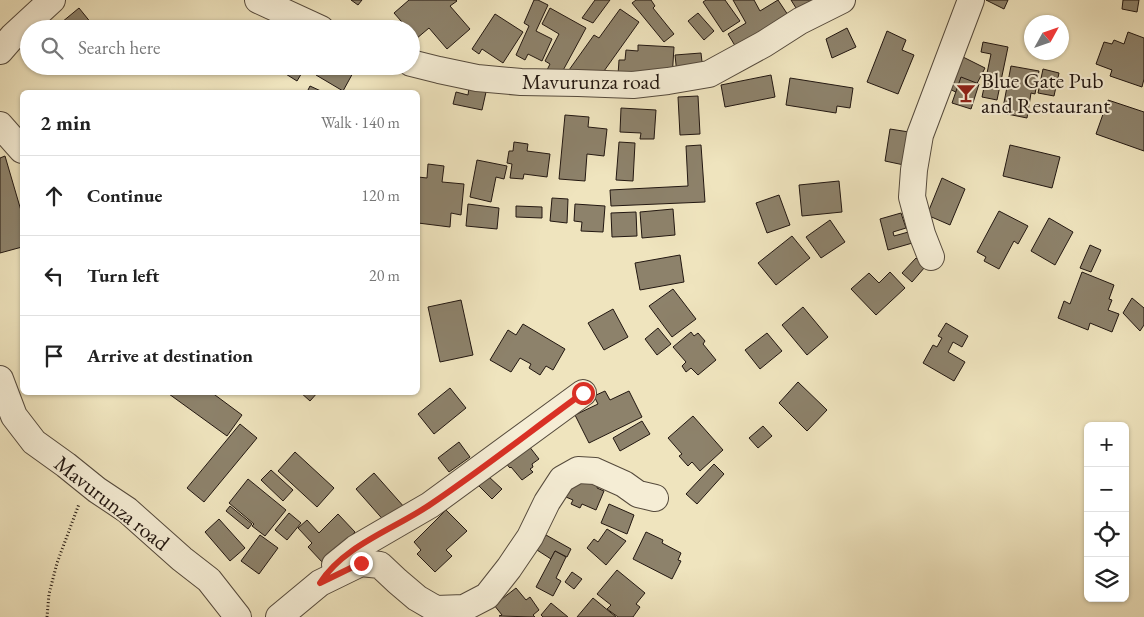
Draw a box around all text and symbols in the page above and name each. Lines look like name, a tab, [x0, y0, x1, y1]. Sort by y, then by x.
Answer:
north arrow	[1024, 15, 1069, 60]
search box	[20, 20, 420, 75]
icon: search	[38, 34, 66, 62]
text: Search here	[78, 35, 160, 60]
place label: Blue Gate Pub and Restaurant	[981, 66, 1110, 120]
street label: Mavurunza road	[522, 67, 661, 96]
bar icon: Blue Gate Pub and Restaurant	[955, 82, 977, 104]
text: 2 min	[40, 109, 91, 136]
text: Walk · 140 m	[321, 112, 400, 133]
icon: ahead	[40, 182, 68, 210]
text: Continue	[87, 183, 162, 208]
text: 120 m	[361, 185, 400, 206]
icon: left	[40, 262, 68, 290]
text: Turn left	[87, 263, 159, 288]
text: 20 m	[369, 265, 400, 286]
icon: arrive	[40, 342, 68, 370]
text: Arrive at destination	[87, 343, 253, 368]
route start	[572, 382, 595, 405]
map controls	[1084, 422, 1129, 602]
button: +	[1084, 422, 1129, 467]
street label: Mavurunza road	[48, 449, 176, 558]
button: −	[1084, 467, 1129, 512]
button: locate	[1084, 512, 1129, 557]
route end	[350, 552, 373, 575]
button: layers	[1084, 557, 1129, 602]

